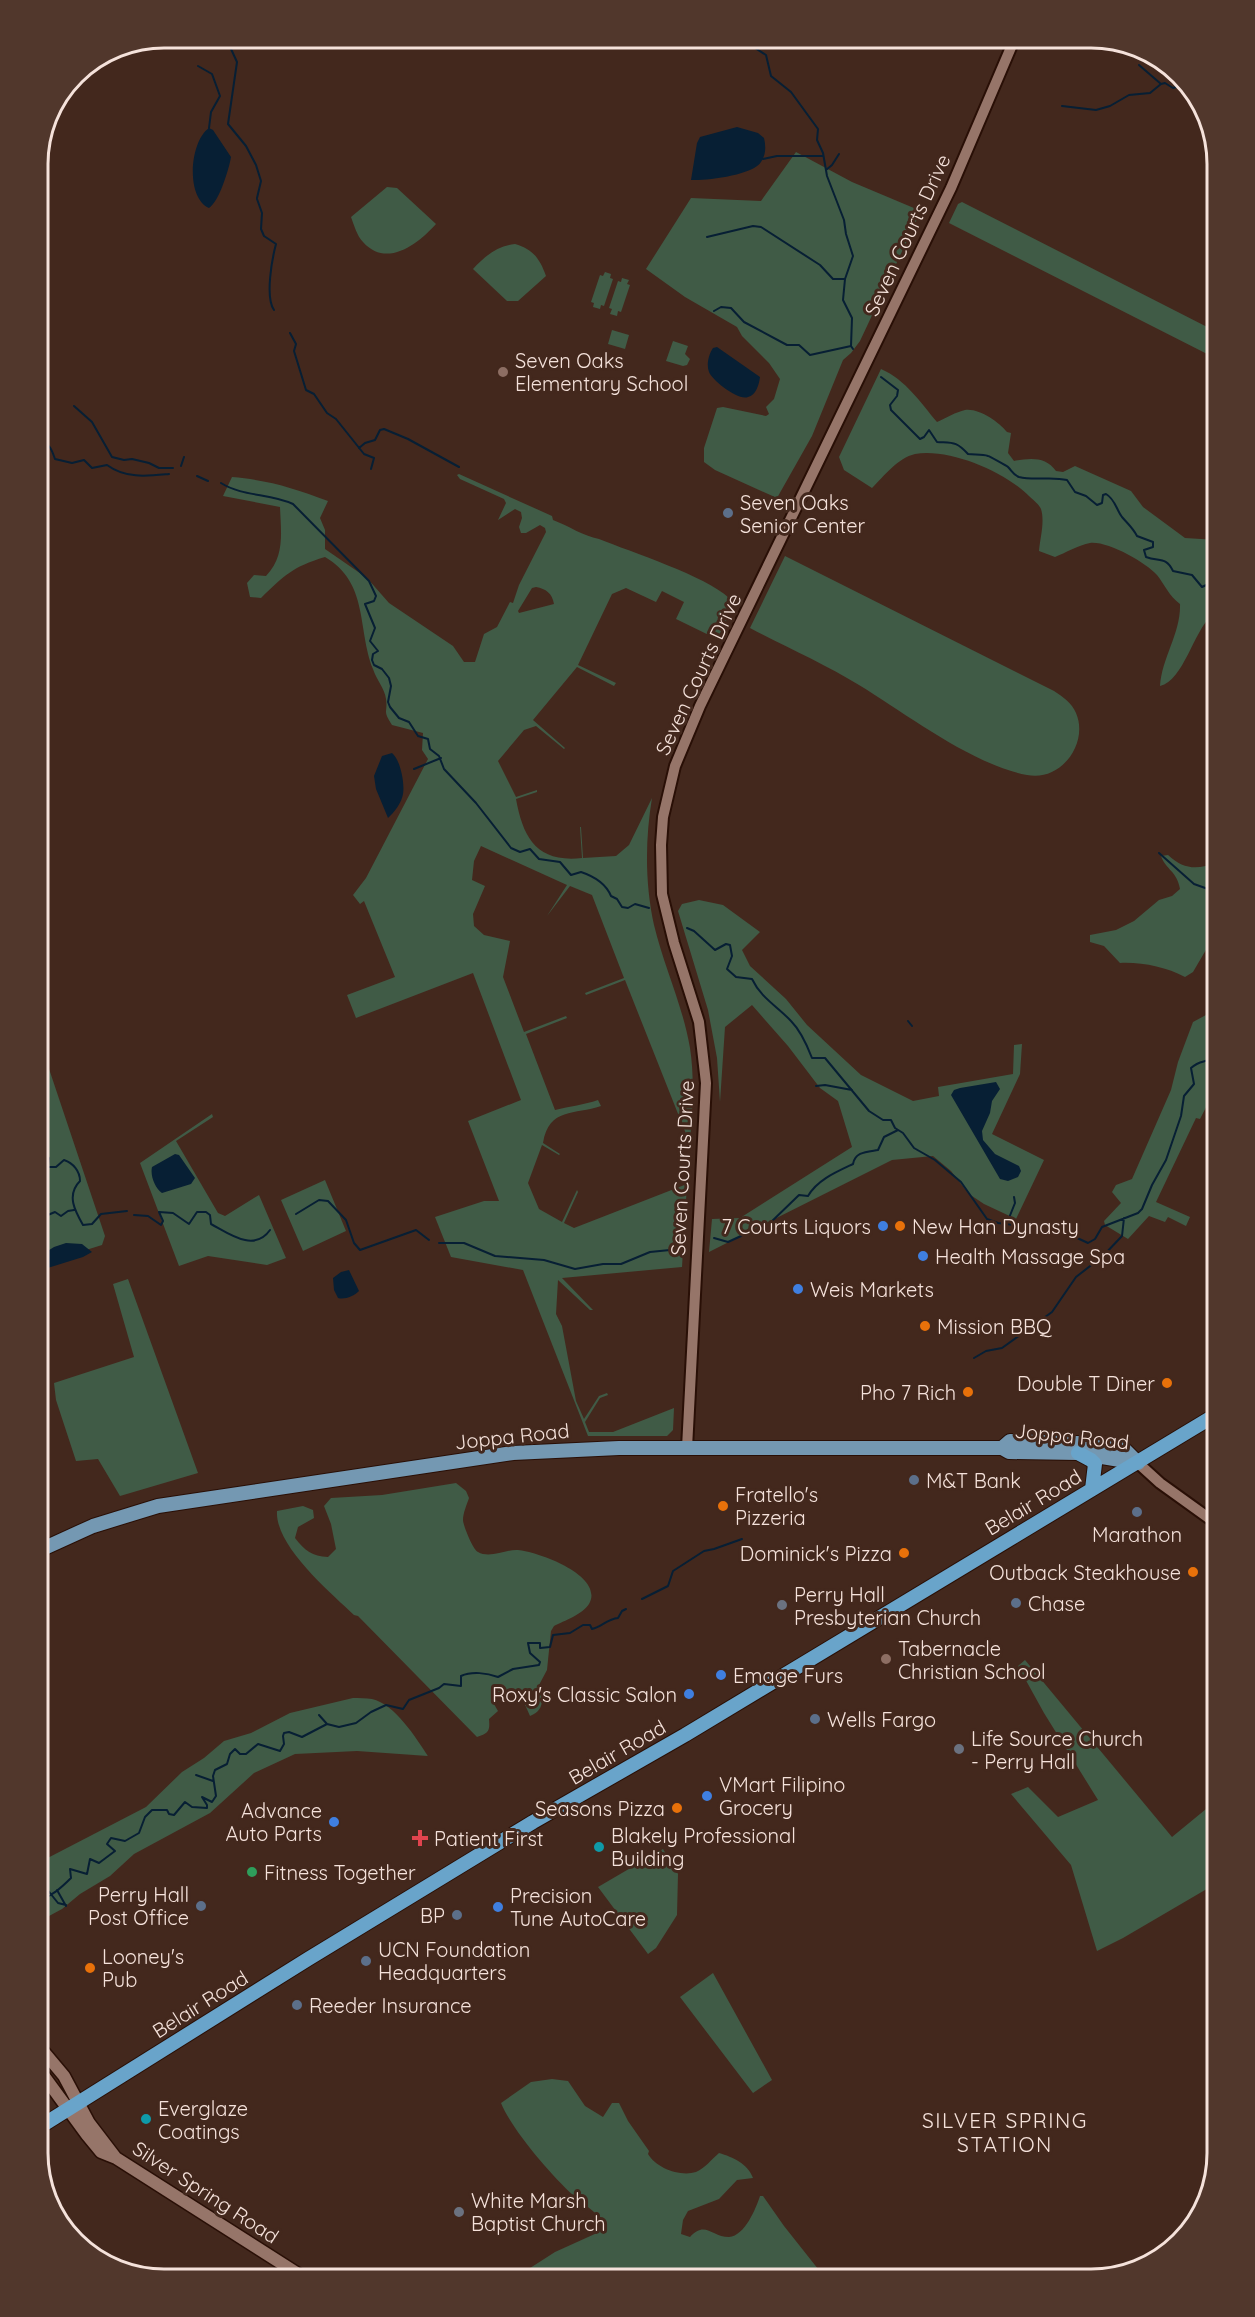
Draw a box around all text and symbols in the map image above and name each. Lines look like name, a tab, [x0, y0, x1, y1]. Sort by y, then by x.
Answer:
street label: Seven Courts Drive	[859, 150, 955, 320]
place label: Seven Oaks Elementary School	[515, 348, 688, 396]
marker: Seven Oaks Elementary School	[496, 365, 510, 379]
place label: Seven Oaks Senior Center	[740, 490, 866, 538]
marker: Seven Oaks Senior Center	[721, 506, 735, 520]
street label: Seven Courts Drive	[650, 589, 746, 759]
street label: Seven Courts Drive	[665, 1080, 699, 1256]
place label: 7 Courts Liquors	[721, 1214, 871, 1239]
place label: New Han Dynasty	[912, 1214, 1079, 1239]
marker: 7 Courts Liquors	[876, 1219, 890, 1233]
marker: New Han Dynasty	[893, 1219, 907, 1233]
place label: Health Massage Spa	[935, 1244, 1125, 1269]
marker: Health Massage Spa	[916, 1249, 930, 1263]
place label: Weis Markets	[810, 1277, 934, 1302]
marker: Weis Markets	[791, 1282, 805, 1296]
place label: Mission BBQ	[937, 1314, 1052, 1339]
marker: Mission BBQ	[918, 1319, 932, 1333]
place label: Double T Diner	[1017, 1371, 1155, 1396]
marker: Double T Diner	[1160, 1376, 1174, 1390]
place label: Pho 7 Rich	[860, 1380, 956, 1405]
marker: Pho 7 Rich	[961, 1385, 975, 1399]
street label: Joppa Road	[454, 1418, 570, 1454]
street label: Joppa Road	[1014, 1418, 1130, 1454]
street label: Belair Road	[980, 1463, 1086, 1541]
place label: M&T Bank	[926, 1468, 1021, 1493]
marker: M&T Bank	[907, 1473, 921, 1487]
place label: Fratello's Pizzeria	[735, 1482, 818, 1530]
marker: Fratello's Pizzeria	[716, 1499, 730, 1513]
marker: Marathon	[1130, 1505, 1144, 1519]
place label: Marathon	[1092, 1522, 1182, 1547]
place label: Dominick's Pizza	[740, 1541, 892, 1566]
marker: Dominick's Pizza	[897, 1546, 911, 1560]
place label: Outback Steakhouse	[989, 1560, 1181, 1585]
marker: Outback Steakhouse	[1186, 1565, 1200, 1579]
place label: Perry Hall Presbyterian Church	[794, 1582, 981, 1630]
place label: Chase	[1028, 1591, 1085, 1616]
marker: Chase	[1009, 1596, 1023, 1610]
marker: Perry Hall Presbyterian Church	[775, 1598, 789, 1612]
place label: Tabernacle Christian School	[898, 1636, 1046, 1684]
marker: Tabernacle Christian School	[879, 1652, 893, 1666]
place label: Emage Furs	[733, 1663, 843, 1688]
marker: Emage Furs	[714, 1668, 728, 1682]
place label: Roxy's Classic Salon	[492, 1682, 677, 1707]
marker: Roxy's Classic Salon	[682, 1687, 696, 1701]
place label: Wells Fargo	[827, 1707, 936, 1732]
marker: Wells Fargo	[808, 1712, 822, 1726]
street label: Belair Road	[564, 1714, 670, 1790]
place label: Life Source Church - Perry Hall	[971, 1726, 1143, 1774]
marker: Life Source Church - Perry Hall	[952, 1742, 966, 1756]
place label: VMart Filipino Grocery	[719, 1772, 845, 1820]
marker: VMart Filipino Grocery	[700, 1789, 714, 1803]
place label: Seasons Pizza	[535, 1796, 665, 1821]
place label: Advance Auto Parts	[225, 1798, 322, 1846]
marker: Seasons Pizza	[670, 1801, 684, 1815]
marker: Advance Auto Parts	[327, 1815, 341, 1829]
place label: Blakely Professional Building	[611, 1823, 796, 1871]
place label: Patient First	[434, 1826, 544, 1851]
marker: Patient First	[411, 1829, 429, 1847]
marker: Blakely Professional Building	[592, 1840, 606, 1854]
place label: Fitness Together	[264, 1860, 416, 1885]
marker: Fitness Together	[245, 1865, 259, 1879]
place label: Perry Hall Post Office	[88, 1882, 189, 1930]
place label: Precision Tune AutoCare	[510, 1883, 646, 1931]
marker: Perry Hall Post Office	[194, 1899, 208, 1913]
marker: Precision Tune AutoCare	[491, 1900, 505, 1914]
place label: BP	[420, 1903, 445, 1928]
marker: BP	[450, 1908, 464, 1922]
place label: UCN Foundation Headquarters	[378, 1937, 530, 1985]
place label: Looney's Pub	[102, 1944, 184, 1992]
marker: UCN Foundation Headquarters	[359, 1954, 373, 1968]
marker: Looney's Pub	[83, 1961, 97, 1975]
street label: Belair Road	[148, 1965, 252, 2043]
place label: Reeder Insurance	[309, 1993, 472, 2018]
marker: Reeder Insurance	[290, 1998, 304, 2012]
place label: Everglaze Coatings	[158, 2096, 248, 2144]
district label: SILVER SPRING STATION	[922, 2107, 1088, 2157]
marker: Everglaze Coatings	[139, 2112, 153, 2126]
street label: Silver Spring Road	[128, 2135, 284, 2249]
place label: White Marsh Baptist Church	[471, 2188, 606, 2236]
marker: White Marsh Baptist Church	[452, 2205, 466, 2219]

